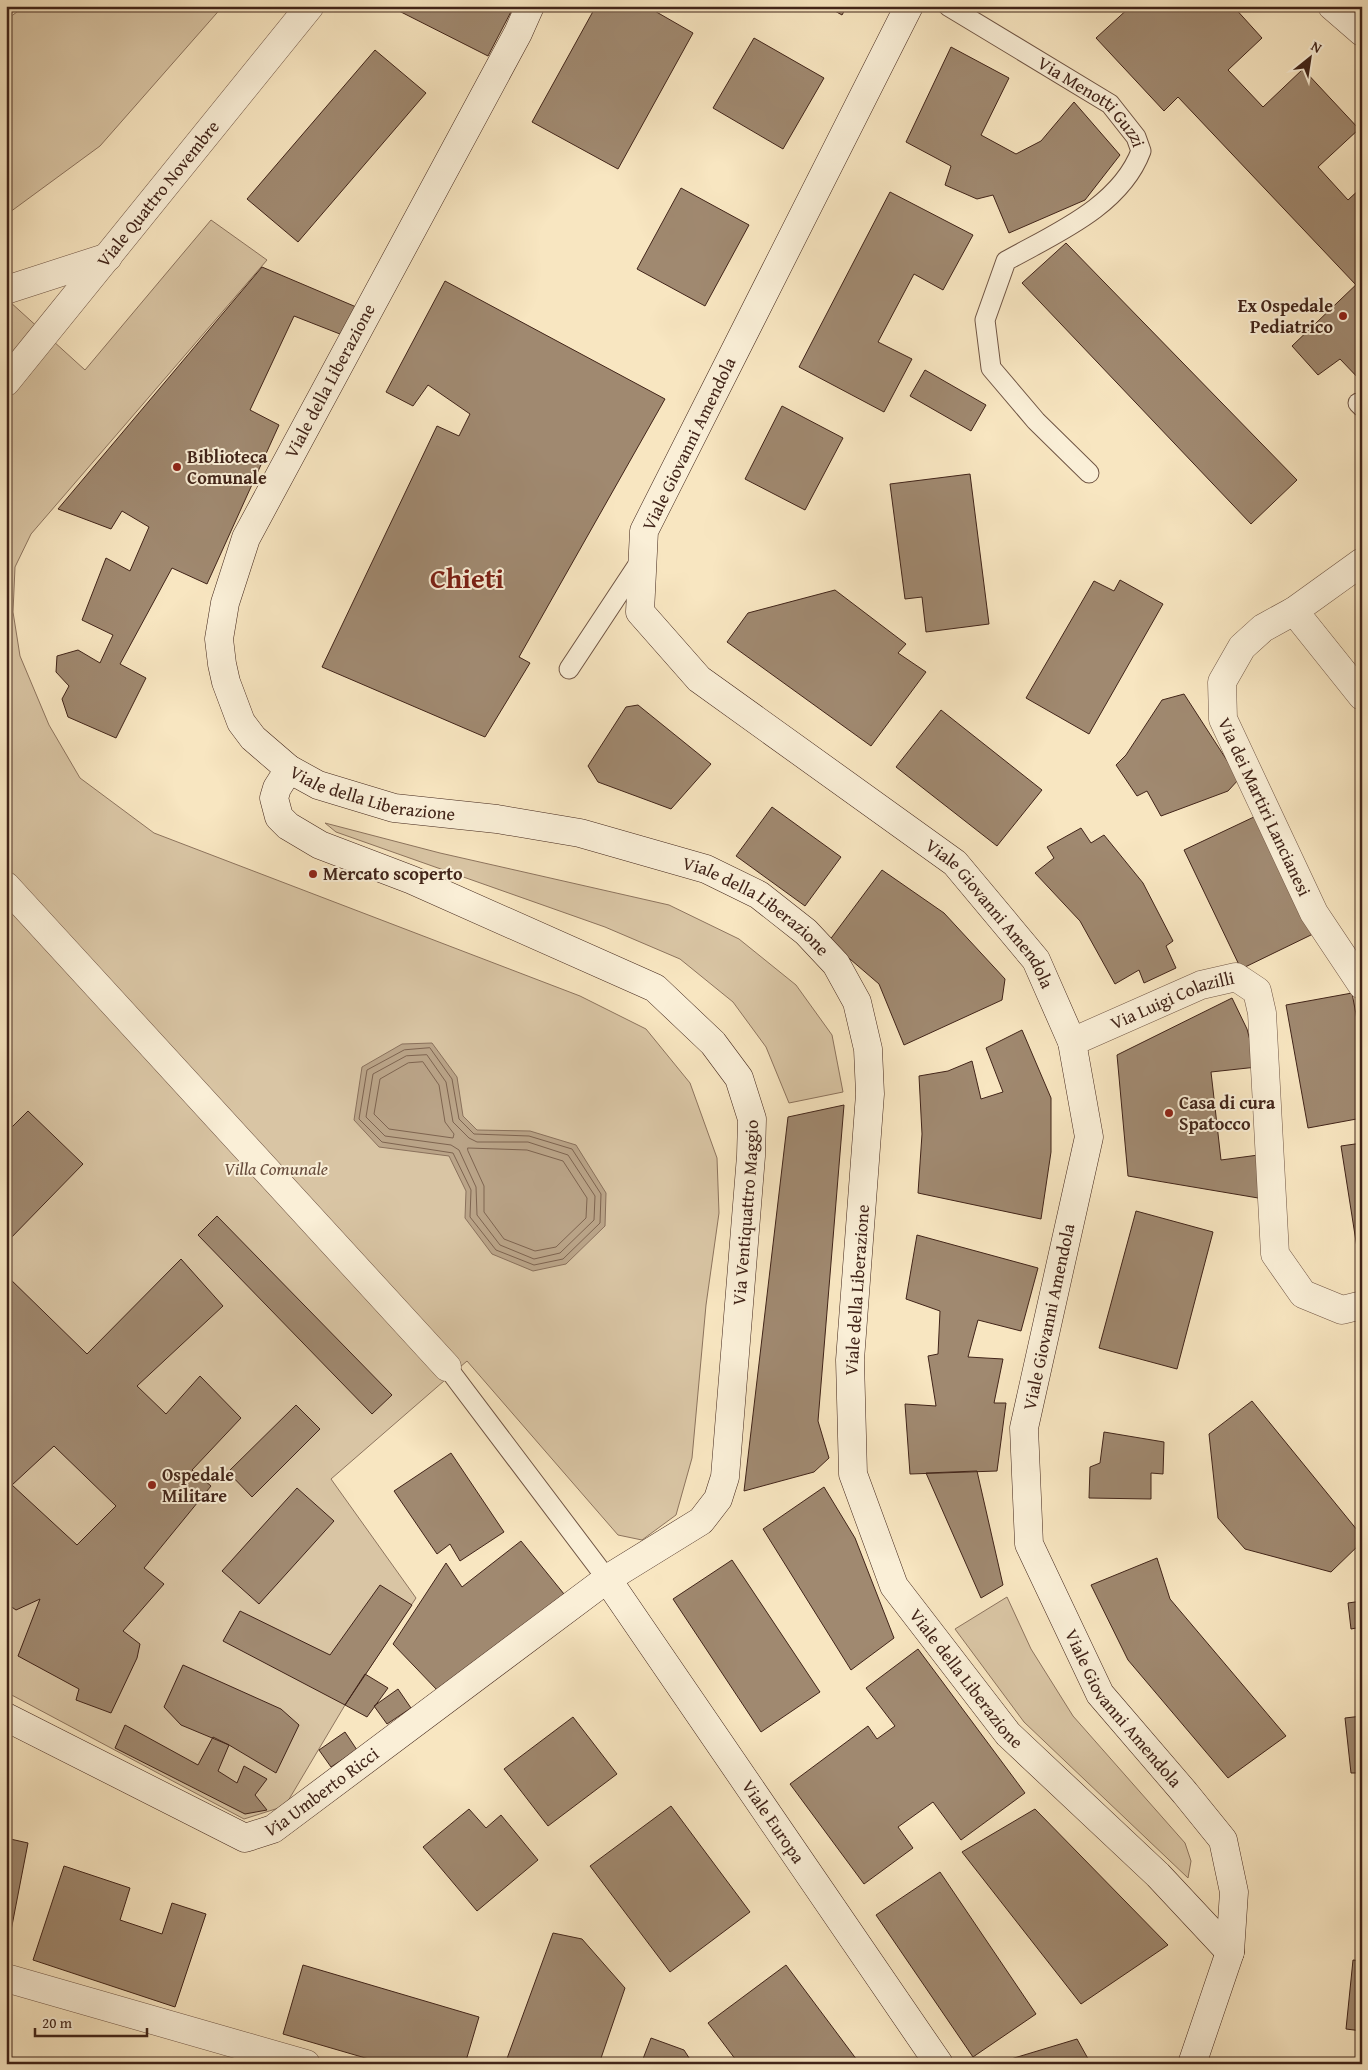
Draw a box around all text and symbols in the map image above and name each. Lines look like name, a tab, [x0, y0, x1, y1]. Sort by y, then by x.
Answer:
north arrow	[1286, 32, 1336, 82]
text: N	[1307, 36, 1326, 58]
street label: Via Menotti Guzzi	[1032, 49, 1153, 151]
street label: Viale Quattro Novembre	[90, 114, 226, 273]
place label: Ex Ospedale Pediatrico	[1238, 292, 1333, 340]
street label: Viale della Liberazione	[277, 299, 382, 463]
marker: Ex Ospedale Pediatrico	[1337, 310, 1349, 322]
street label: Viale Giovanni Amendola	[635, 352, 743, 535]
place label: Biblioteca Comunale	[187, 443, 268, 491]
marker: Biblioteca Comunale	[171, 461, 183, 473]
district label: Chieti	[430, 557, 504, 598]
street label: Via dei Martiri Lancianesi	[1211, 713, 1318, 901]
street label: Viale della Liberazione	[285, 758, 457, 827]
street label: Viale Giovanni Amendola	[920, 832, 1061, 993]
street label: Viale della Liberazione	[679, 849, 836, 962]
place label: Mercato scoperto	[323, 860, 463, 887]
marker: Mercato scoperto	[307, 868, 319, 880]
street label: Via Luigi Colazilli	[1106, 964, 1237, 1036]
place label: Casa di cura Spatocco	[1179, 1089, 1276, 1137]
marker: Casa di cura Spatocco	[1163, 1107, 1175, 1119]
street label: Via Ventiquattro Maggio	[725, 1119, 765, 1307]
park label: Villa Comunale	[224, 1155, 328, 1182]
street label: Viale della Liberazione	[837, 1204, 876, 1376]
street label: Viale Giovanni Amendola	[1016, 1221, 1082, 1413]
place label: Ospedale Militare	[162, 1461, 234, 1509]
marker: Ospedale Militare	[146, 1479, 158, 1491]
street label: Viale della Liberazione	[903, 1602, 1030, 1755]
street label: Viale Giovanni Amendola	[1058, 1624, 1189, 1794]
street label: Via Umberto Ricci	[261, 1740, 384, 1844]
street label: Viale Europa	[735, 1774, 812, 1869]
scale bar	[35, 2005, 148, 2037]
text: 20 m	[42, 2012, 73, 2033]

